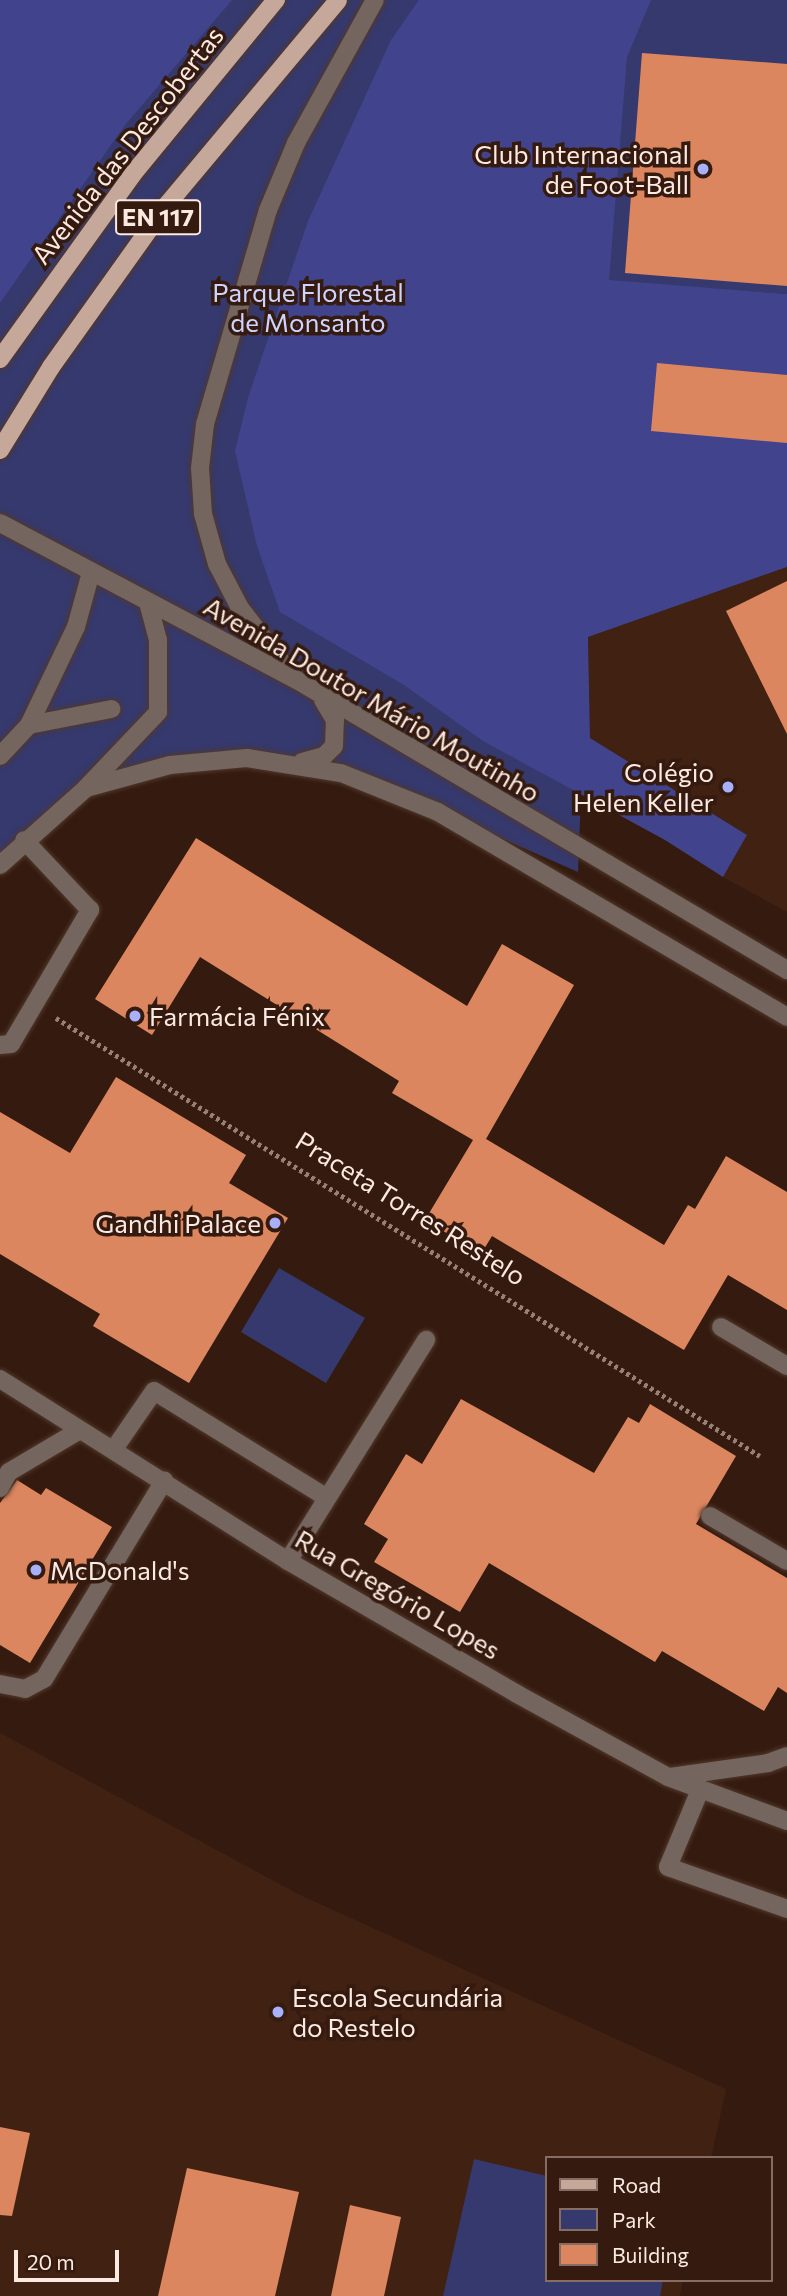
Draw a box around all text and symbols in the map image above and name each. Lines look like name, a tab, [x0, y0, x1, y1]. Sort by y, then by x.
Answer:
street label: Avenida das Descobertas	[25, 20, 229, 270]
place label: Club Internacional de Foot-Ball	[474, 138, 689, 200]
marker: Club Internacional de Foot-Ball	[695, 161, 711, 177]
road number: EN 117	[114, 196, 202, 238]
park label: Parque Florestal de Monsanto	[212, 276, 404, 338]
street label: Avenida Doutor Mário Moutinho	[199, 590, 545, 808]
place label: Colégio Helen Keller	[573, 756, 714, 818]
marker: Colégio Helen Keller	[720, 779, 736, 795]
place label: Farmácia Fénix	[149, 1000, 325, 1032]
marker: Farmácia Fénix	[127, 1008, 143, 1024]
street label: Praceta Torres Restelo	[290, 1125, 532, 1291]
place label: Gandhi Palace	[95, 1207, 261, 1239]
marker: Gandhi Palace	[267, 1215, 283, 1231]
street label: Rua Gregório Lopes	[290, 1523, 506, 1665]
place label: McDonald's	[50, 1554, 190, 1586]
marker: McDonald's	[28, 1562, 44, 1578]
place label: Escola Secundária do Restelo	[292, 1981, 503, 2042]
marker: Escola Secundária do Restelo	[270, 2004, 286, 2020]
legend	[546, 2156, 773, 2282]
text: Road	[612, 2172, 661, 2197]
text: Park	[612, 2207, 656, 2232]
scale bar	[18, 2236, 122, 2280]
text: Building	[612, 2242, 689, 2267]
text: 20 m	[27, 2249, 75, 2274]

